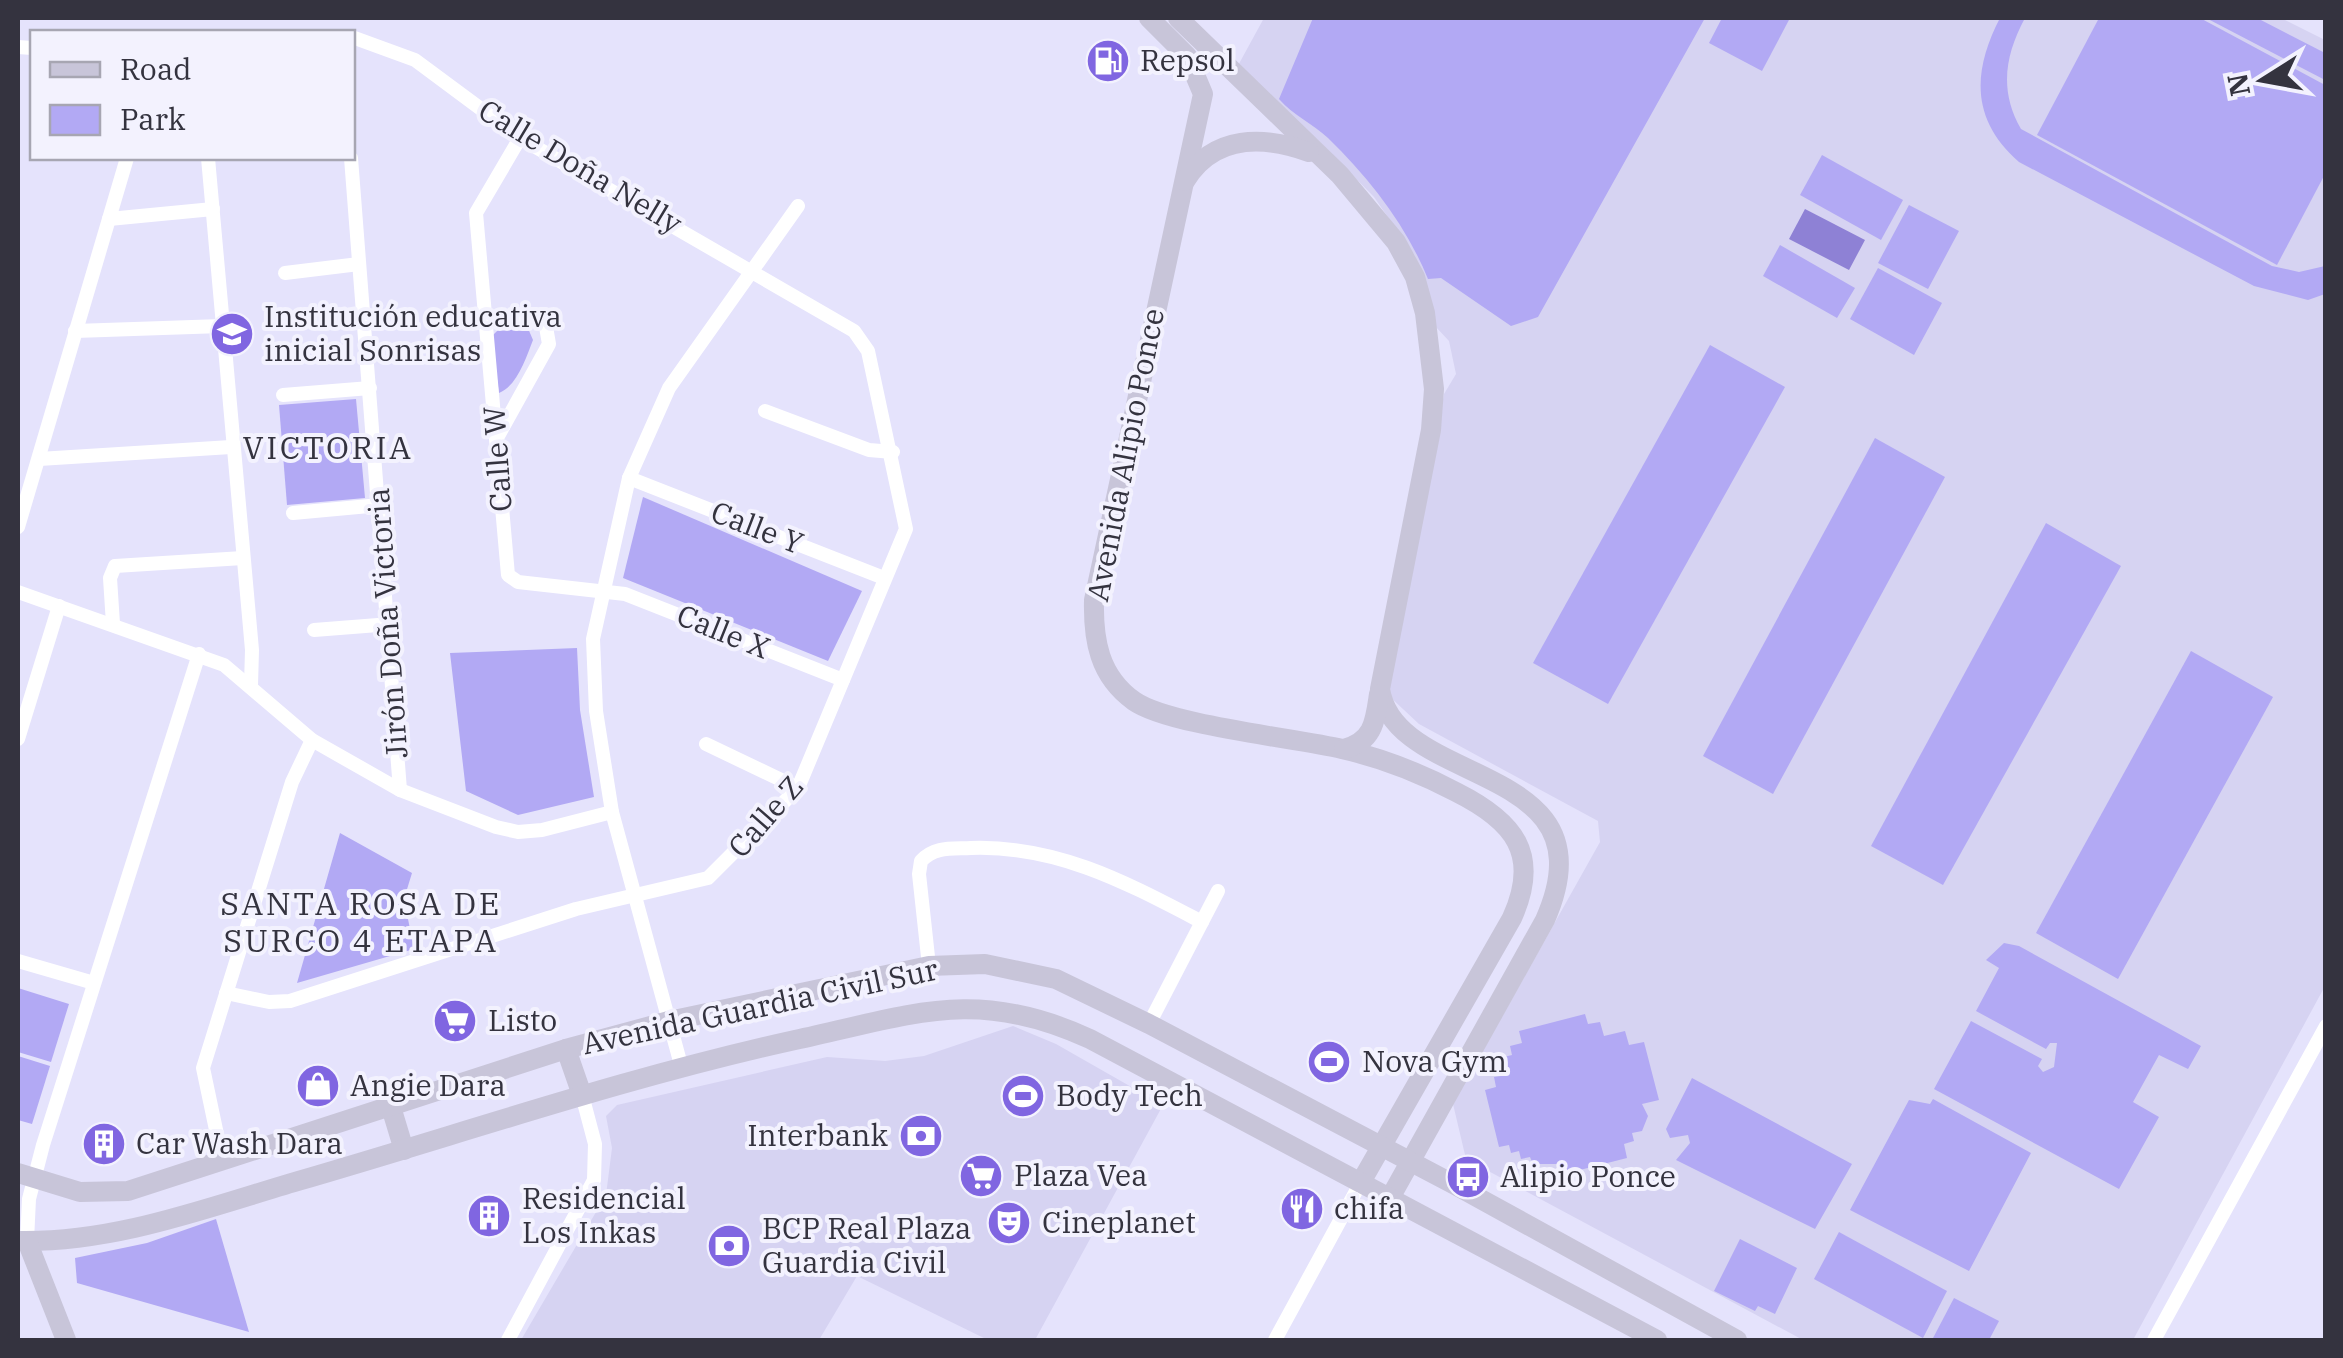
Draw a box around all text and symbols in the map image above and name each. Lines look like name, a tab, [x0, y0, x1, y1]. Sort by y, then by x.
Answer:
legend	[30, 30, 355, 160]
north arrow	[2213, 30, 2313, 130]
fuel station icon: Repsol	[1085, 38, 1131, 84]
place label: Repsol	[1140, 40, 1235, 79]
text: Road	[120, 49, 192, 88]
text: N	[2218, 70, 2258, 99]
street label: Calle Doña Nelly	[472, 90, 690, 242]
text: Park	[120, 99, 186, 138]
place label: Institución educativa inicial Sonrisas	[264, 296, 562, 369]
street label: Avenida Alipio Ponce	[1077, 305, 1172, 605]
school or university icon: Institución educativa inicial Sonrisas	[209, 311, 255, 357]
street label: Calle W	[473, 405, 520, 513]
district label: VICTORIA	[242, 426, 414, 468]
street label: Jirón Doña Victoria	[358, 487, 415, 760]
street label: Calle Y	[706, 491, 809, 562]
street label: Calle X	[671, 594, 776, 667]
street label: Calle Z	[719, 767, 811, 865]
district label: SANTA ROSA DE SURCO 4 ETAPA	[220, 882, 502, 961]
street label: Avenida Guardia Civil Sur	[578, 949, 941, 1062]
supermarket icon: Listo	[432, 998, 478, 1044]
place label: Listo	[488, 1000, 557, 1039]
sports icon: Nova Gym	[1306, 1039, 1352, 1085]
place label: Nova Gym	[1362, 1041, 1507, 1080]
shop icon: Angie Dara	[295, 1063, 341, 1109]
place label: Angie Dara	[350, 1065, 506, 1104]
sports icon: Body Tech	[1000, 1073, 1046, 1119]
place label: Body Tech	[1056, 1075, 1203, 1114]
bank icon: Interbank	[898, 1113, 944, 1159]
place label: Interbank	[747, 1115, 888, 1154]
building icon: Car Wash Dara	[81, 1121, 127, 1167]
place label: Car Wash Dara	[136, 1123, 343, 1162]
supermarket icon: Plaza Vea	[958, 1153, 1004, 1199]
bus stop icon: Alipio Ponce	[1445, 1154, 1491, 1200]
place label: Plaza Vea	[1014, 1155, 1148, 1194]
place label: Alipio Ponce	[1500, 1156, 1676, 1195]
place label: Residencial Los Inkas	[522, 1178, 686, 1251]
restaurant icon: chifa	[1279, 1186, 1325, 1232]
place label: chifa	[1334, 1188, 1404, 1227]
building icon: Residencial Los Inkas	[466, 1193, 512, 1239]
theatre icon: Cineplanet	[986, 1200, 1032, 1246]
place label: Cineplanet	[1042, 1202, 1196, 1241]
place label: BCP Real Plaza Guardia Civil	[762, 1208, 971, 1281]
bank icon: BCP Real Plaza Guardia Civil	[706, 1223, 752, 1269]

